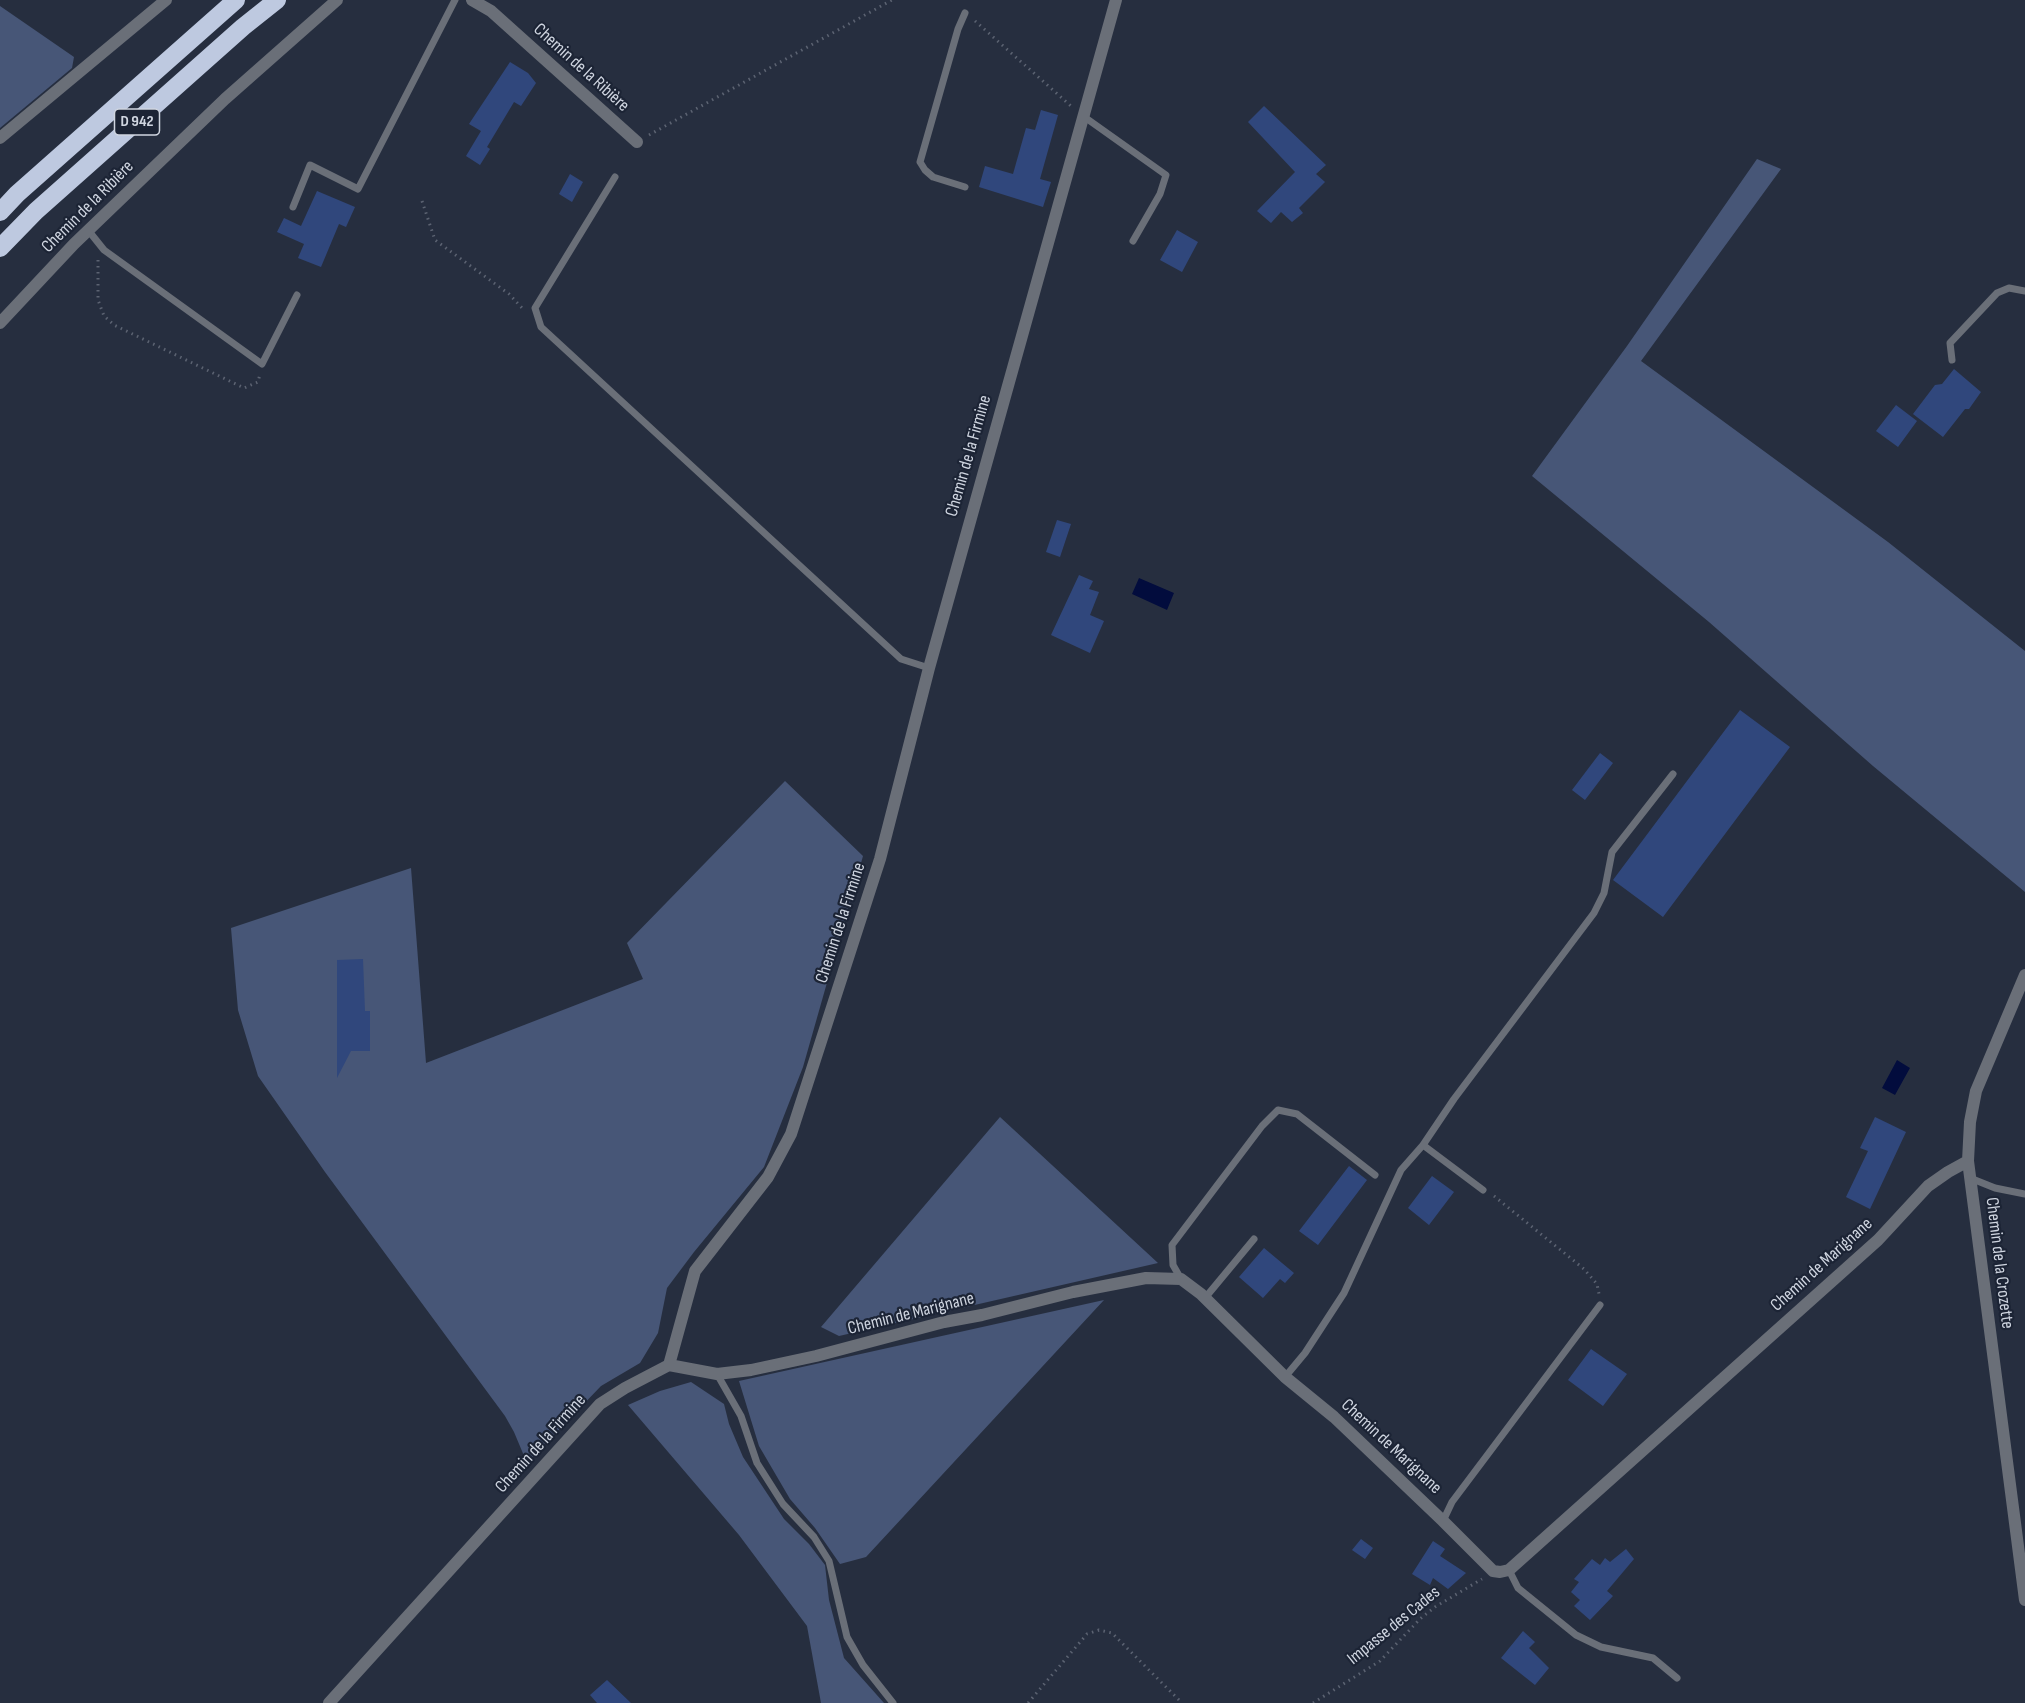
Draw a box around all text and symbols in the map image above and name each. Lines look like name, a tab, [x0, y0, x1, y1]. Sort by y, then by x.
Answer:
street label: Chemin de la Ribière	[529, 19, 633, 117]
road number: D 942	[114, 109, 160, 135]
street label: Chemin de la Ribière	[37, 156, 139, 258]
street label: Chemin de la Firmine	[941, 393, 997, 519]
street label: Chemin de la Firmine	[811, 860, 871, 986]
street label: Chemin de la Crozette	[1980, 1196, 2018, 1330]
street label: Chemin de Marignane	[1767, 1214, 1877, 1316]
street label: Chemin de Marignane	[845, 1288, 977, 1340]
street label: Chemin de la Firmine	[491, 1390, 591, 1498]
street label: Chemin de Marignane	[1336, 1395, 1446, 1499]
street label: Impasse des Cades	[1343, 1582, 1445, 1670]

